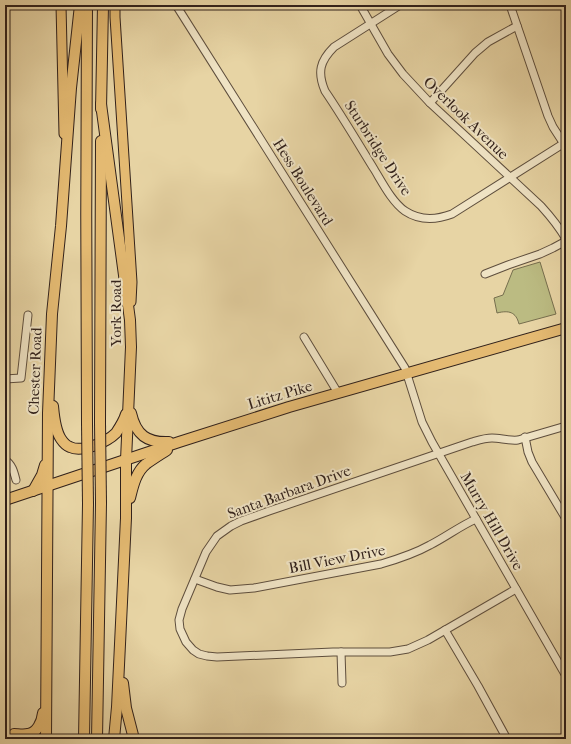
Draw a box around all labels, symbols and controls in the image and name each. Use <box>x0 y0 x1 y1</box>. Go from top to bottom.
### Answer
street label: Overlook Avenue <box>420 73 513 164</box>
street label: Sturbridge Drive <box>341 97 416 199</box>
street label: Hess Boulevard <box>269 135 337 229</box>
street label: York Road <box>107 279 125 347</box>
street label: Chester Road <box>24 326 46 415</box>
street label: Lititz Pike <box>245 376 315 413</box>
street label: Santa Barbara Drive <box>225 461 354 523</box>
street label: Murry Hill Drive <box>457 469 528 574</box>
street label: Bill View Drive <box>287 541 387 577</box>

